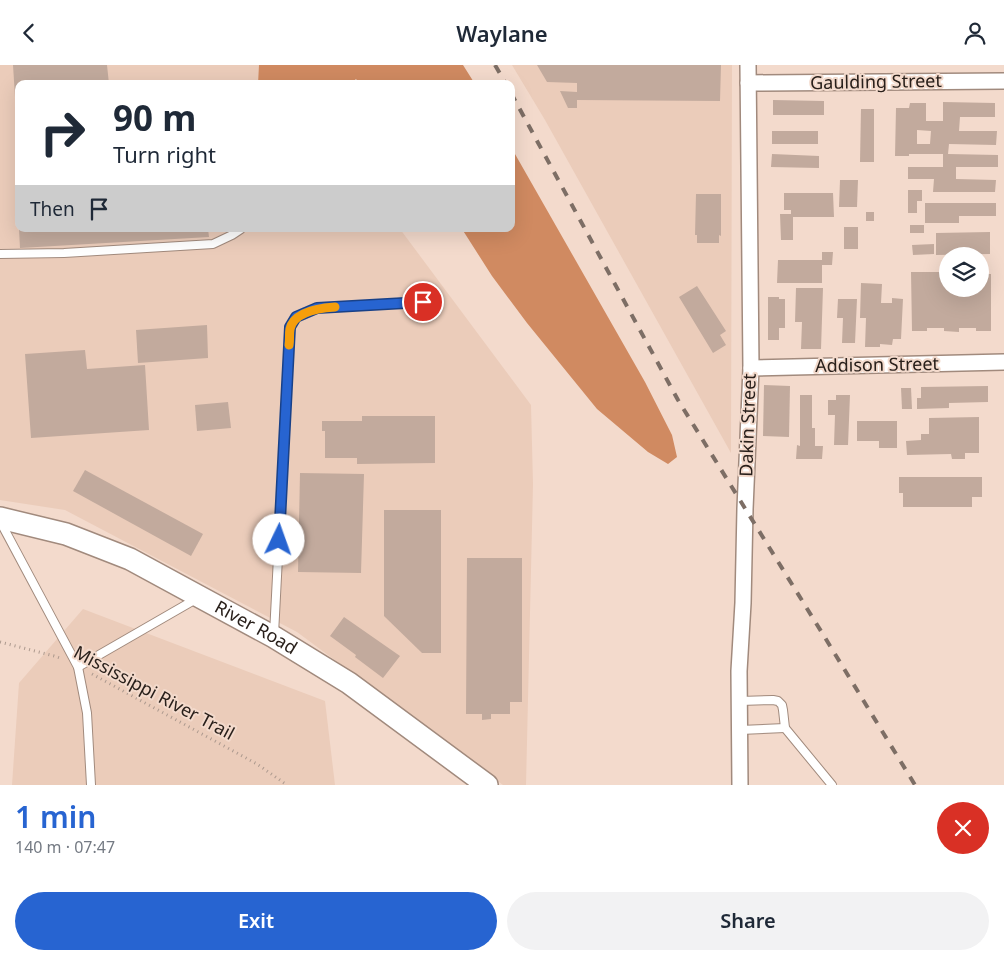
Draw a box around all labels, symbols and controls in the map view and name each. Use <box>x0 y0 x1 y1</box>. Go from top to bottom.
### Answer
text: Waylane <box>456 18 548 48</box>
icon: back <box>15 19 43 47</box>
icon: person <box>961 19 989 47</box>
street label: Gaulding Street <box>810 68 943 94</box>
text: 90 m <box>113 94 196 141</box>
icon: right <box>30 100 95 165</box>
text: Turn right <box>113 139 216 169</box>
icon: arrive <box>85 195 113 223</box>
text: Then <box>30 196 75 222</box>
map controls <box>939 247 989 297</box>
button: layers <box>939 247 989 297</box>
pin <box>402 281 444 323</box>
icon: arrive <box>409 288 437 316</box>
street label: Addison Street <box>815 351 940 377</box>
street label: Dakin Street <box>733 372 761 477</box>
position arrow <box>252 513 304 565</box>
street label: River Road <box>211 594 302 659</box>
street label: Mississippi River Trail <box>70 639 239 745</box>
text: 1 min <box>15 796 96 837</box>
button: close <box>937 802 989 854</box>
text: 140 m · 07:47 <box>15 836 115 858</box>
button: Exit <box>15 892 497 950</box>
button: Share <box>507 892 989 950</box>

